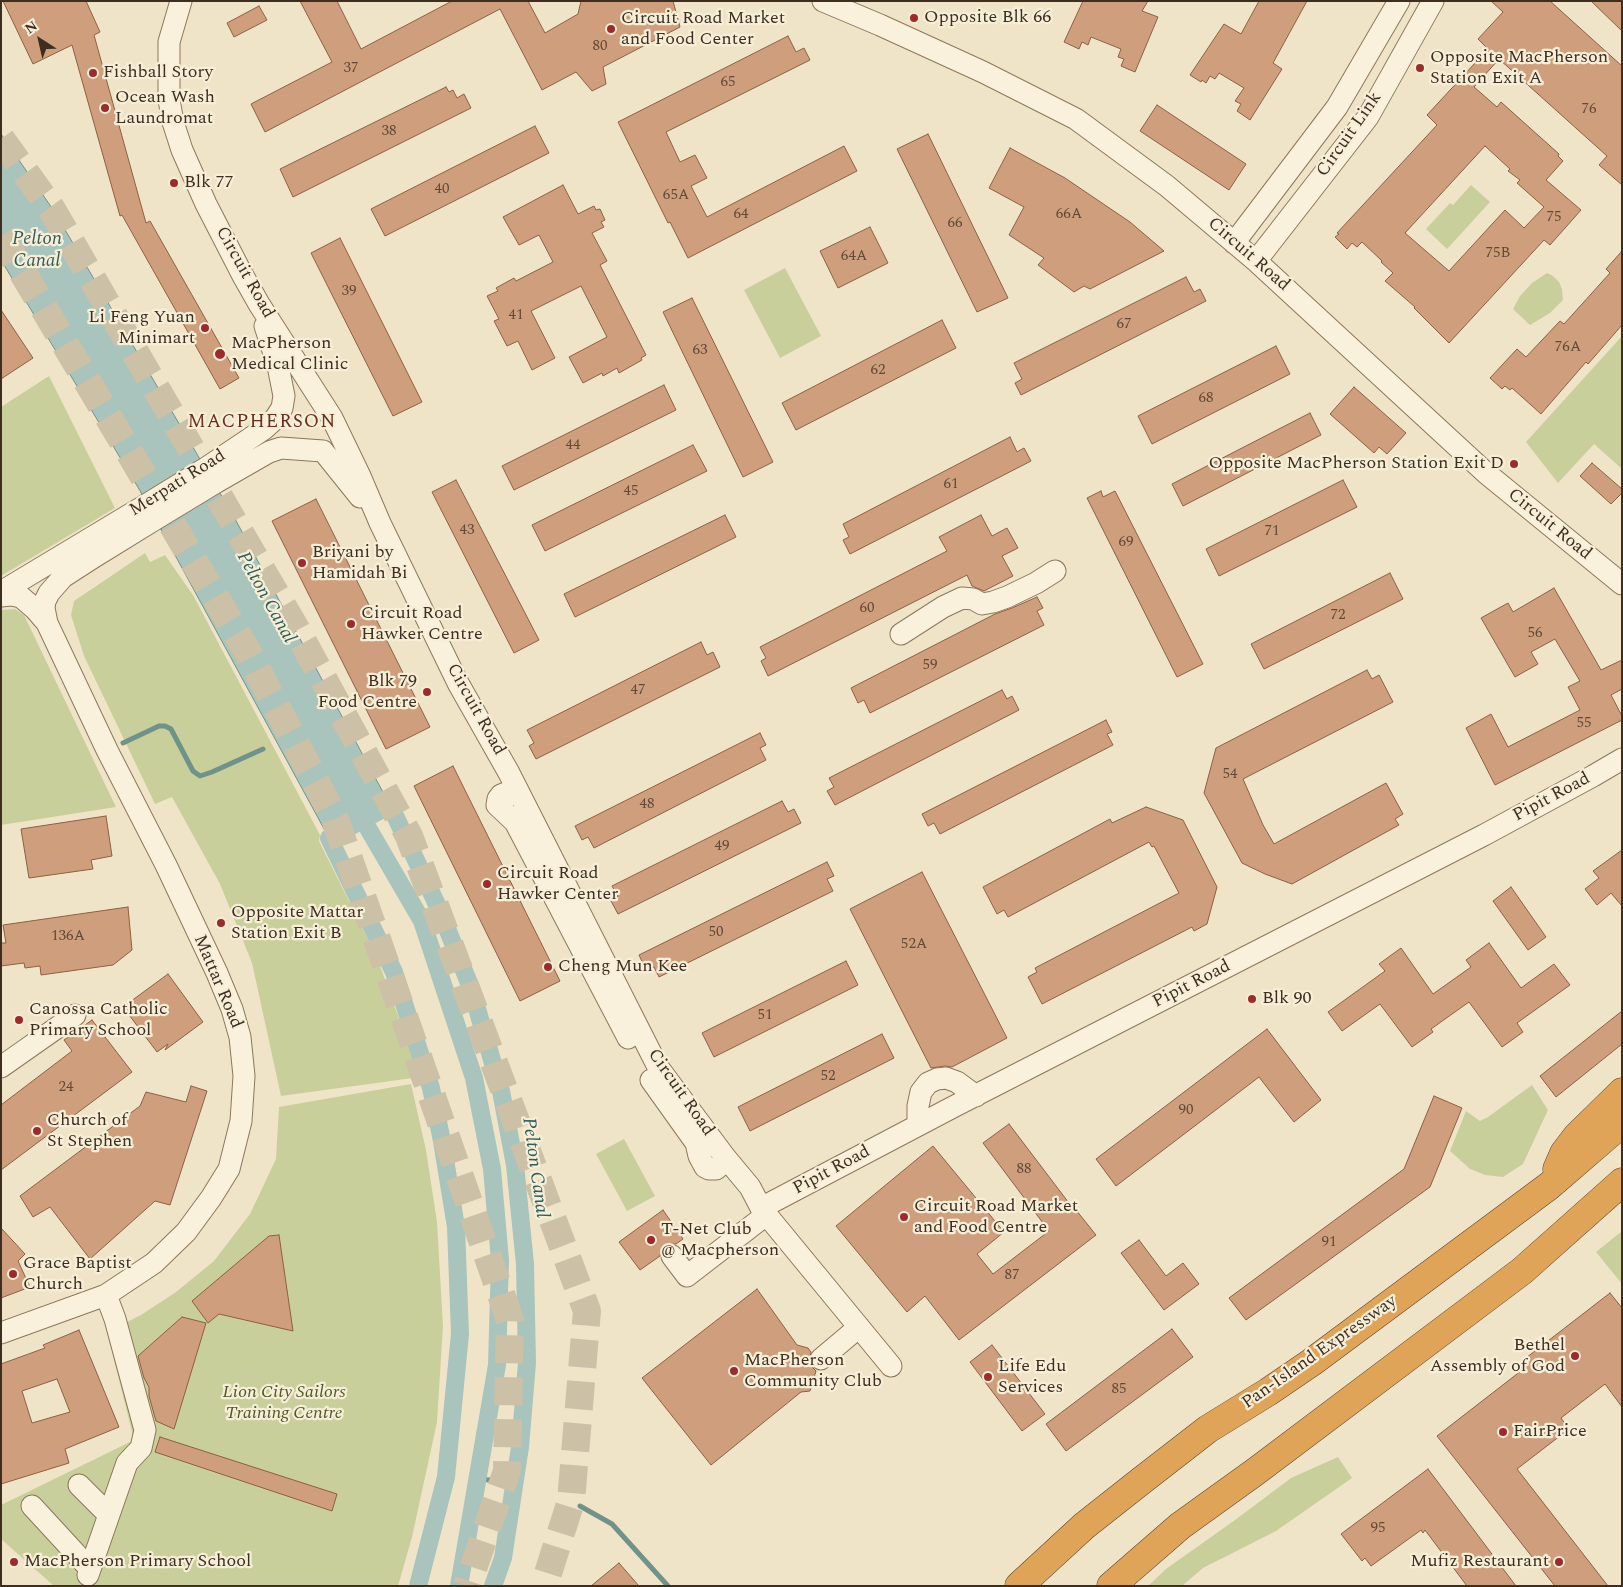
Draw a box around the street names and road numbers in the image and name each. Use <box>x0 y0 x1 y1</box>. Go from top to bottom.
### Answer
street label: Circuit Link <box>1313 88 1387 182</box>
street label: Circuit Road <box>1203 214 1293 296</box>
street label: Circuit Road <box>210 223 278 323</box>
street label: Merpati Road <box>126 446 230 522</box>
street label: Circuit Road <box>1503 485 1595 565</box>
street label: Circuit Road <box>441 660 509 760</box>
street label: Pipit Road <box>1510 769 1594 827</box>
street label: Mattar Road <box>188 932 246 1032</box>
street label: Pipit Road <box>1149 956 1235 1014</box>
street label: Circuit Road <box>642 1045 718 1141</box>
street label: Pipit Road <box>790 1142 874 1200</box>
street label: Pan-Island Expressway <box>1238 1291 1402 1415</box>

